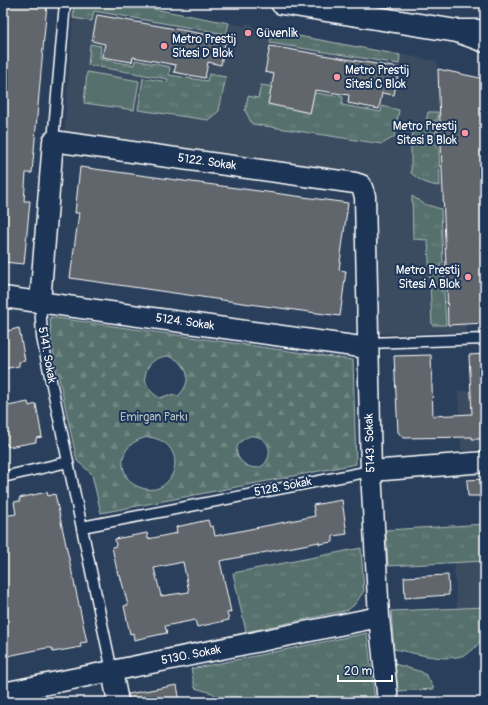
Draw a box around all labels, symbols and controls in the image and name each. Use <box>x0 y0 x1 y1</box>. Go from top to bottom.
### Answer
place label: Güvenlik <box>256 26 298 41</box>
marker: Güvenlik <box>243 28 253 38</box>
place label: Metro Prestij Sitesi D Blok <box>172 32 236 61</box>
marker: Metro Prestij Sitesi D Blok <box>159 41 169 51</box>
place label: Metro Prestij Sitesi C Blok <box>345 63 409 92</box>
marker: Metro Prestij Sitesi C Blok <box>332 72 342 82</box>
place label: Metro Prestij Sitesi B Blok <box>393 119 457 148</box>
marker: Metro Prestij Sitesi B Blok <box>460 128 470 138</box>
street label: 5122. Sokak <box>177 150 237 174</box>
place label: Metro Prestij Sitesi A Blok <box>396 263 460 292</box>
marker: Metro Prestij Sitesi A Blok <box>463 272 473 282</box>
street label: 5124. Sokak <box>155 310 215 334</box>
street label: 5141. Sokak <box>35 326 59 384</box>
park label: Emirgan Parkı <box>120 410 188 425</box>
street label: 5143. Sokak <box>361 413 379 473</box>
street label: 5128. Sokak <box>253 474 313 500</box>
street label: 5130. Sokak <box>160 642 222 668</box>
scale bar <box>338 657 392 683</box>
text: 20 m <box>344 664 373 679</box>

